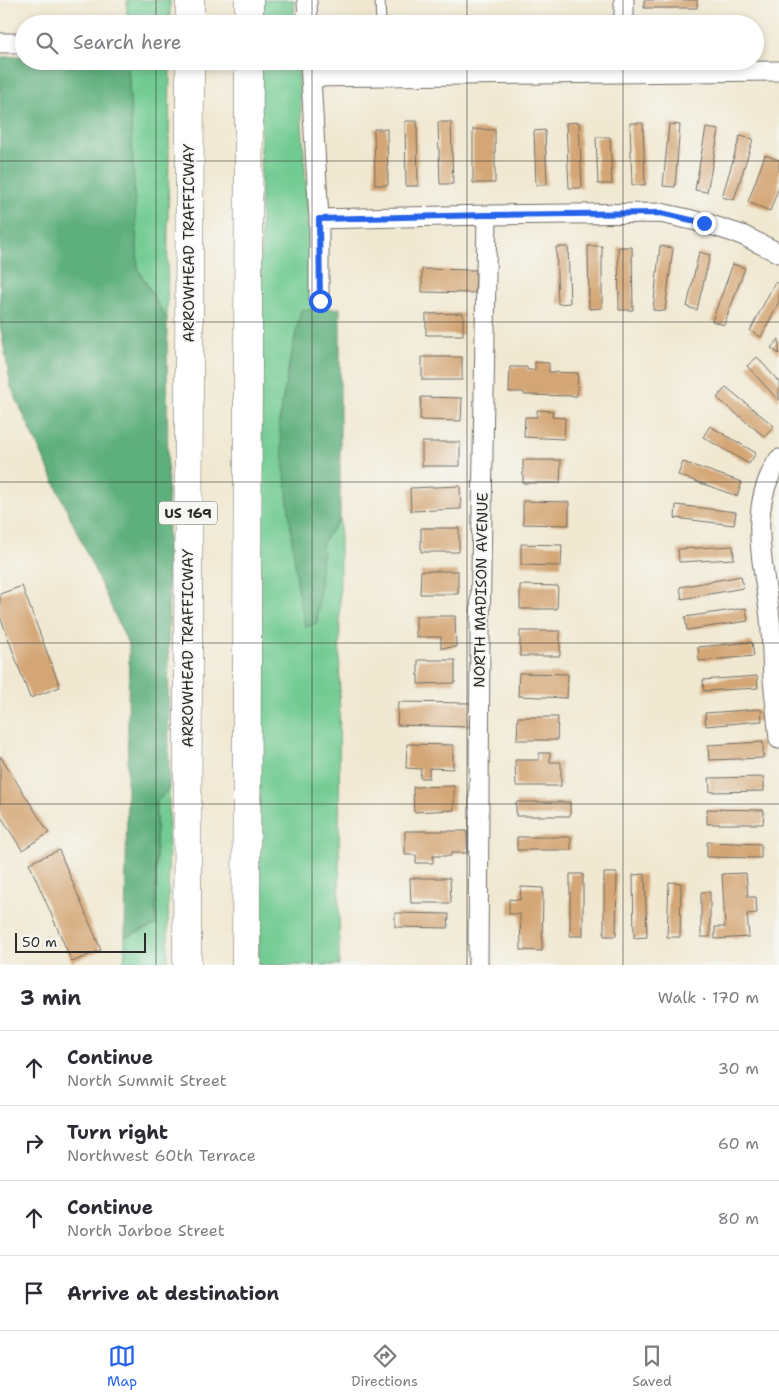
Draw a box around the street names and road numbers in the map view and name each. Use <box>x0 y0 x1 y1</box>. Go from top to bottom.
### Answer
street label: ARROWHEAD TRAFFICWAY <box>179 144 199 342</box>
street label: NORTH MADISON AVENUE <box>469 492 493 688</box>
road number: US 169 <box>159 502 217 524</box>
street label: ARROWHEAD TRAFFICWAY <box>178 549 198 747</box>

